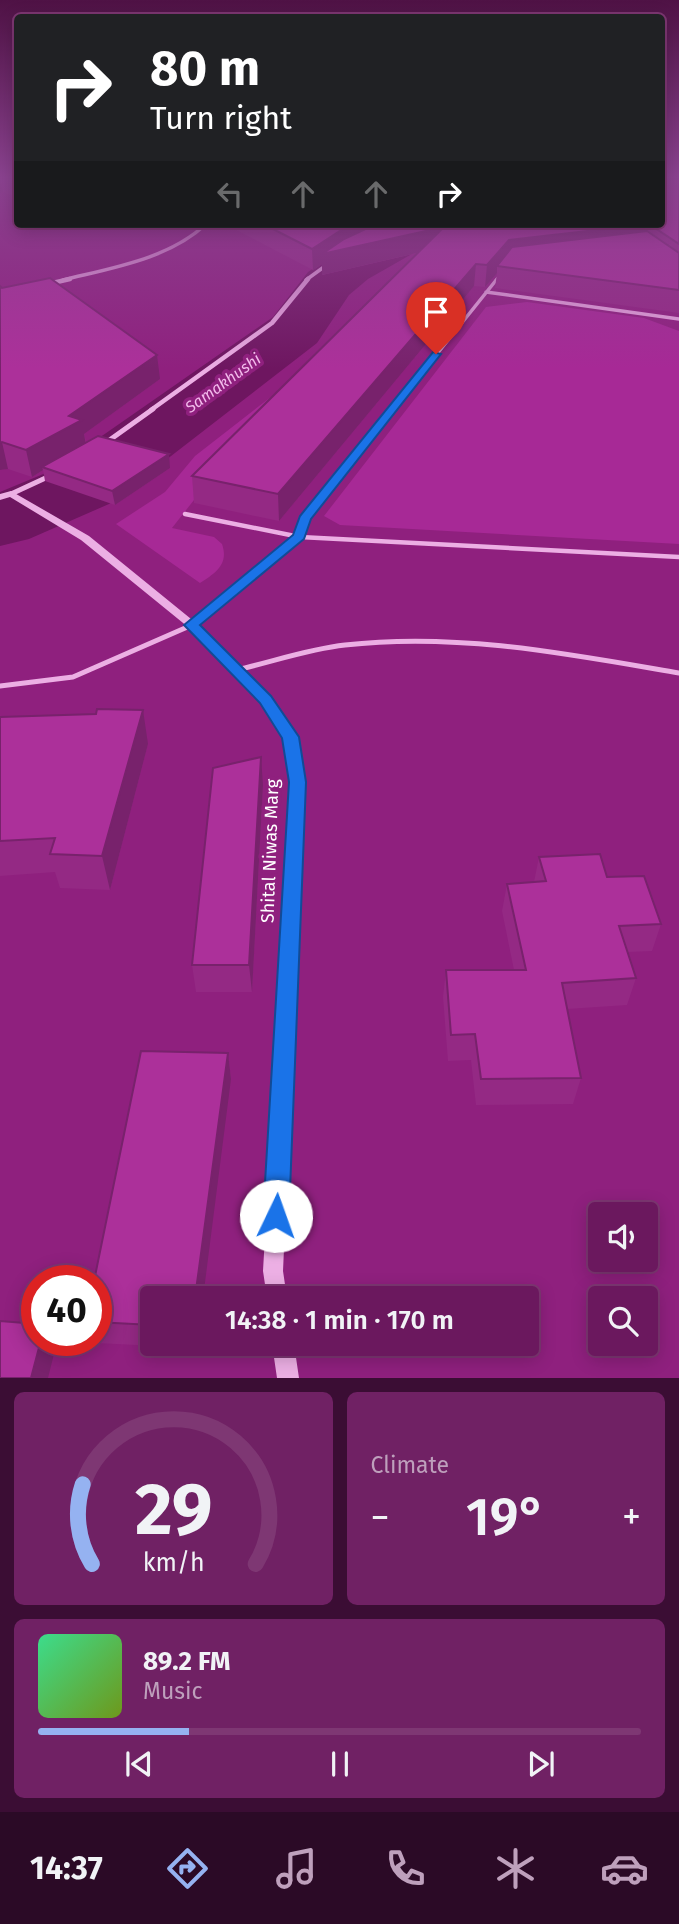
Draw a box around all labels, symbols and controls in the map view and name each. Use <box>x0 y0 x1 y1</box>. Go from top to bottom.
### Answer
text: 80 m <box>150 39 260 98</box>
icon: right <box>35 42 126 133</box>
text: Turn right <box>150 99 292 137</box>
icon: left <box>211 175 249 213</box>
icon: ahead <box>284 175 322 213</box>
icon: ahead <box>357 175 395 213</box>
icon: right <box>430 175 468 213</box>
pin <box>406 282 466 354</box>
icon: arrive <box>417 293 455 331</box>
water label: Samakhushi <box>181 349 265 417</box>
street label: Shital Niwas Marg <box>256 778 284 923</box>
position arrow <box>239 1179 313 1253</box>
map controls <box>588 1202 658 1356</box>
button: sound <box>588 1202 658 1272</box>
speed limit sign: 40 <box>21 1265 112 1356</box>
button: search <box>588 1286 658 1356</box>
text: 14:38 · 1 min · 170 m <box>225 1305 454 1336</box>
text: Climate <box>371 1451 449 1479</box>
text: 29 <box>134 1467 212 1554</box>
text: 19° <box>466 1486 546 1549</box>
text: − <box>371 1494 390 1540</box>
text: + <box>622 1494 641 1540</box>
text: km/h <box>142 1548 204 1578</box>
text: 89.2 FM <box>143 1646 231 1677</box>
text: Music <box>143 1677 203 1705</box>
icon: previous <box>120 1745 158 1783</box>
icon: pause <box>321 1745 359 1783</box>
icon: next <box>522 1745 560 1783</box>
icon: directions <box>163 1844 212 1893</box>
icon: music <box>272 1844 321 1893</box>
icon: phone <box>381 1844 430 1893</box>
icon: climate <box>491 1844 540 1893</box>
icon: car <box>600 1844 649 1893</box>
text: 14:37 <box>30 1849 103 1887</box>

